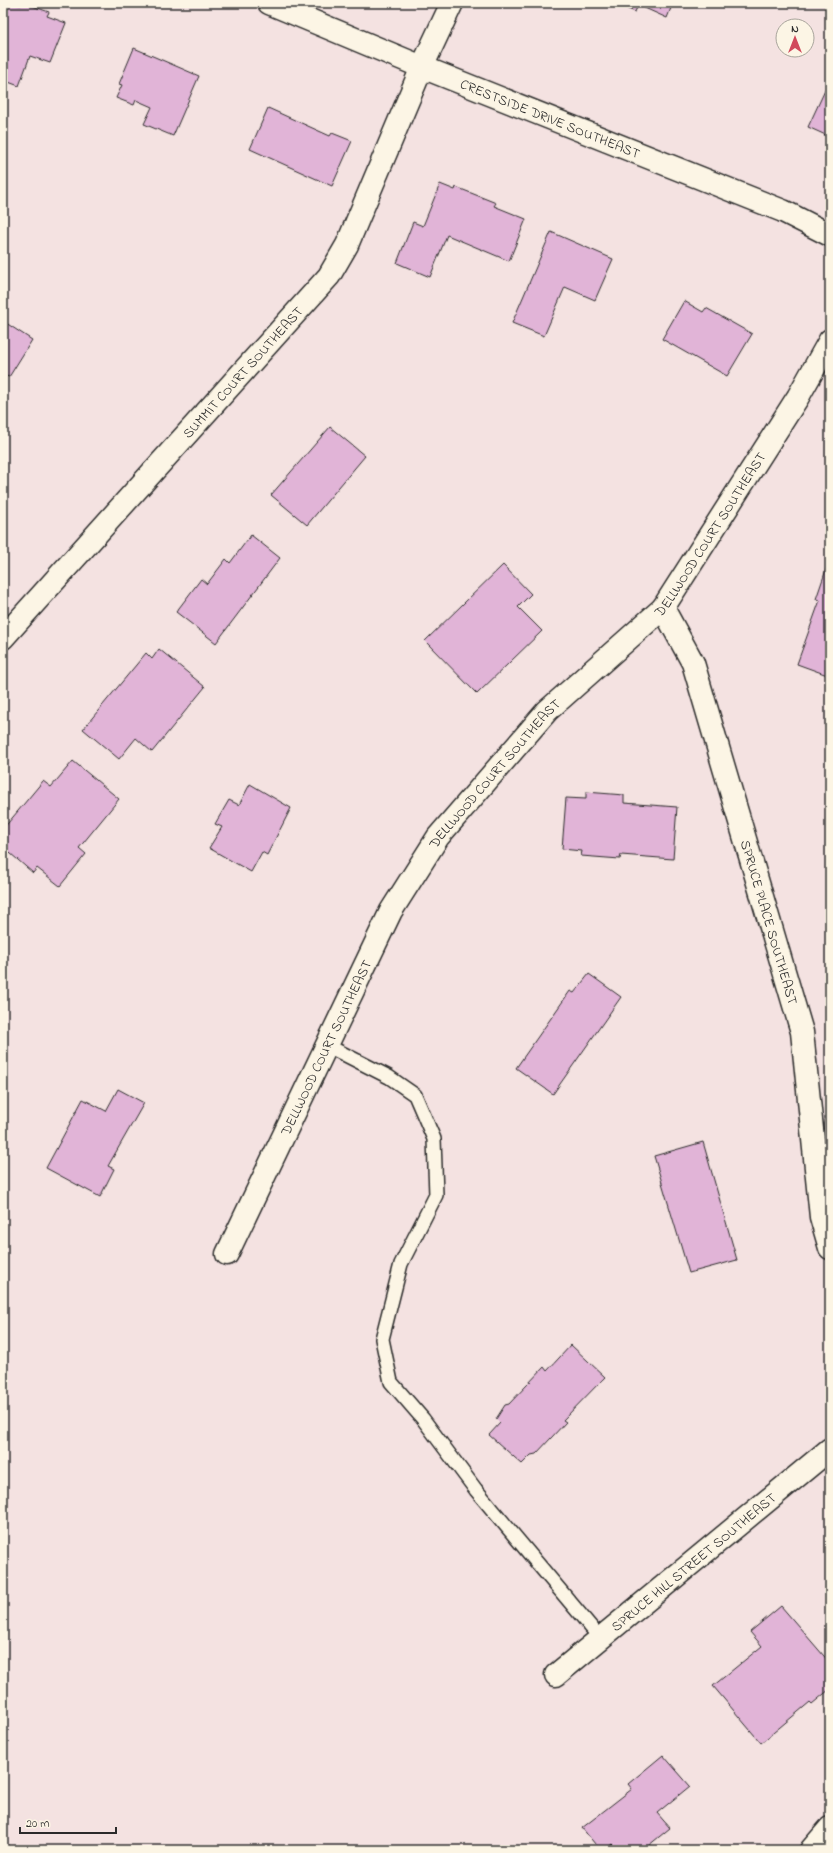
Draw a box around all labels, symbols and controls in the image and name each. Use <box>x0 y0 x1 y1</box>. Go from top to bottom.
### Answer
north arrow <box>775 18 815 58</box>
text: N <box>791 21 799 37</box>
street label: CRESTSIDE DRIVE SOUTHEAST <box>457 74 643 165</box>
street label: SUMMIT COURT SOUTHEAST <box>178 302 309 444</box>
street label: DELLWOOD COURT SOUTHEAST <box>650 449 772 623</box>
street label: DELLWOOD COURT SOUTHEAST <box>424 695 566 854</box>
street label: SPRUCE PLACE SOUTHEAST <box>734 838 802 1008</box>
street label: DELLWOOD COURT SOUTHEAST <box>276 957 378 1140</box>
street label: SPRUCE HILL STREET SOUTHEAST <box>607 1488 781 1637</box>
scale bar <box>20 1809 116 1835</box>
text: 20 m <box>26 1815 49 1833</box>

